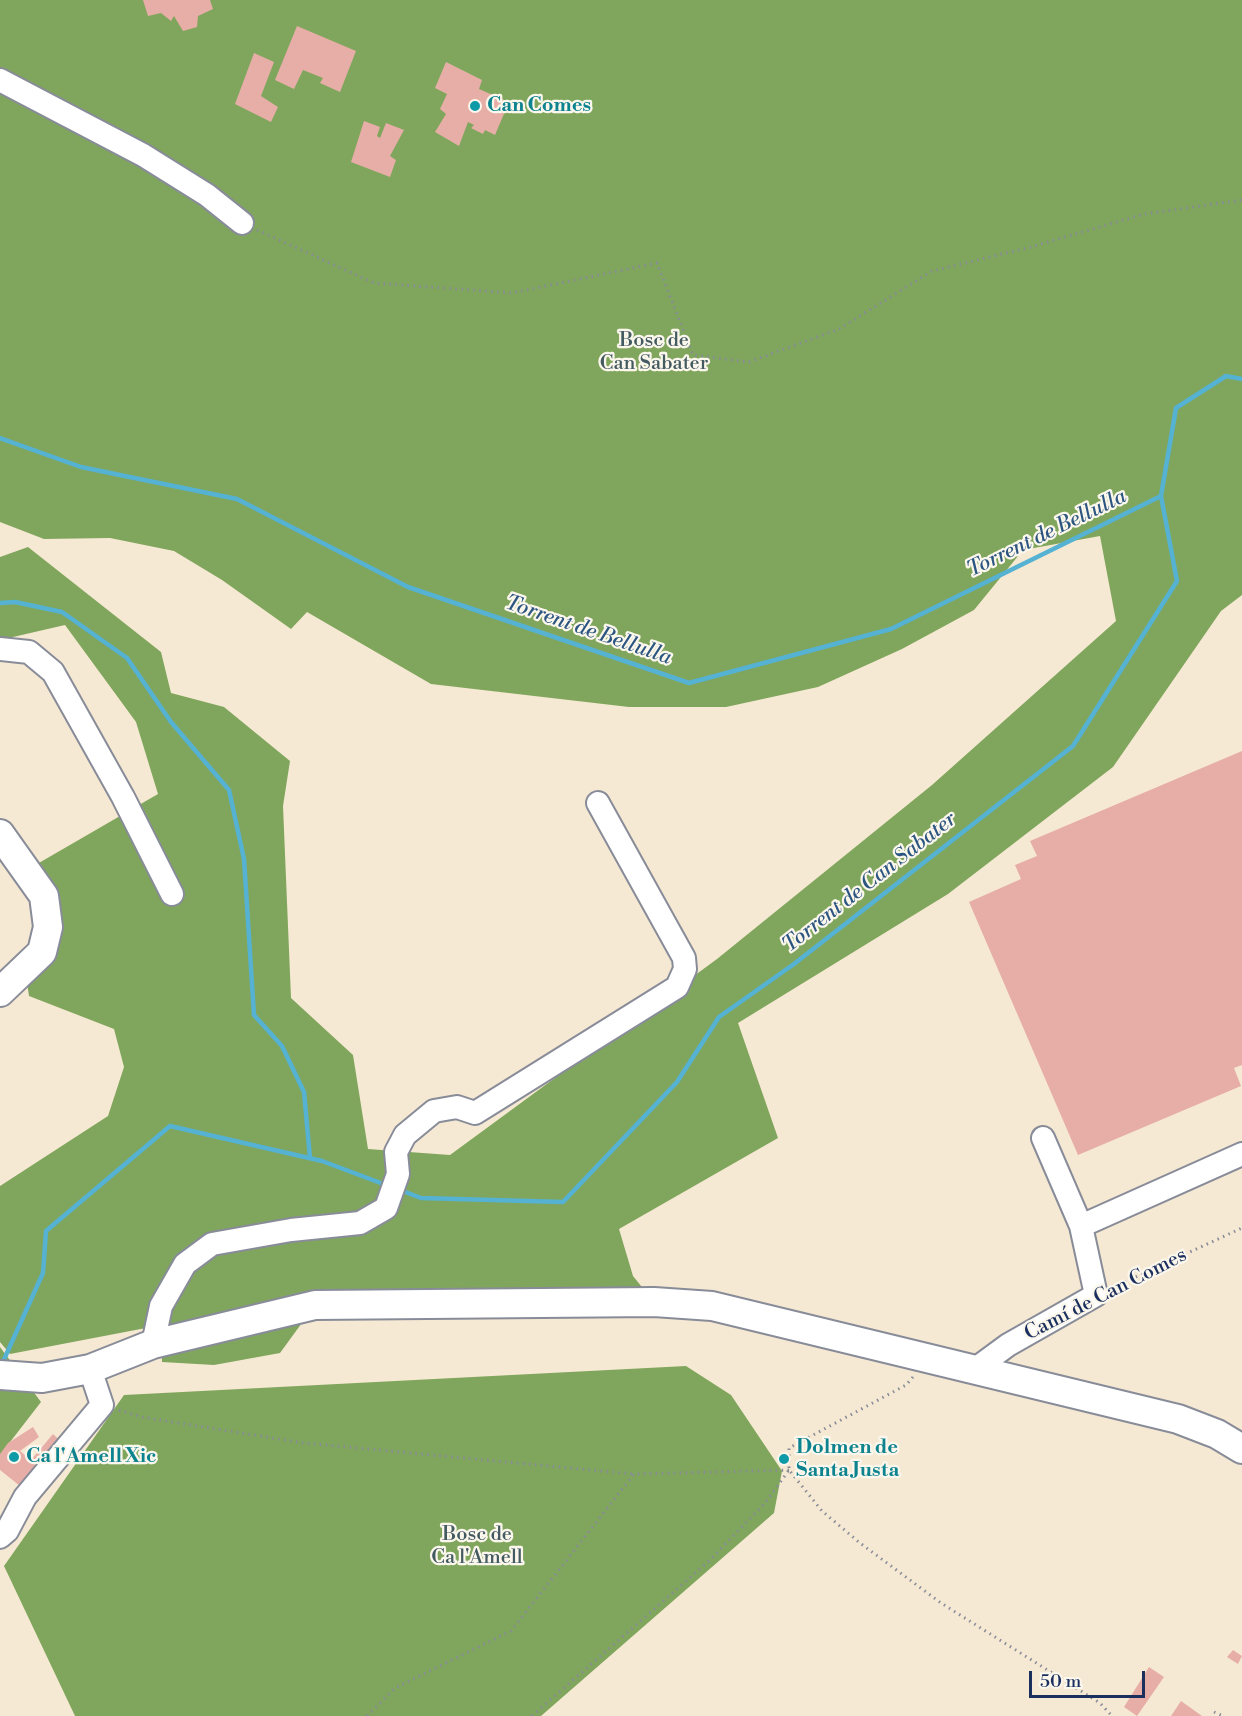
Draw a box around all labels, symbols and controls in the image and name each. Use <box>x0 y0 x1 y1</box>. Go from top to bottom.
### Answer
place label: Can Comes <box>487 94 591 118</box>
marker: Can Comes <box>468 99 482 113</box>
park label: Bosc de Can Sabater <box>600 329 708 376</box>
water label: Torrent de Bellulla <box>963 485 1131 583</box>
water label: Torrent de Bellulla <box>502 591 674 671</box>
water label: Torrent de Can Sabater <box>778 807 962 959</box>
street label: Camí de Can Comes <box>1021 1244 1191 1346</box>
place label: Dolmen de Santa Justa <box>796 1436 899 1483</box>
place label: Ca l'Amell Xic <box>26 1445 156 1469</box>
marker: Ca l'Amell Xic <box>7 1450 21 1464</box>
marker: Dolmen de Santa Justa <box>777 1452 791 1466</box>
park label: Bosc de Ca l'Amell <box>431 1523 523 1570</box>
scale bar <box>1032 1659 1148 1697</box>
text: 50 m <box>1040 1670 1081 1693</box>

